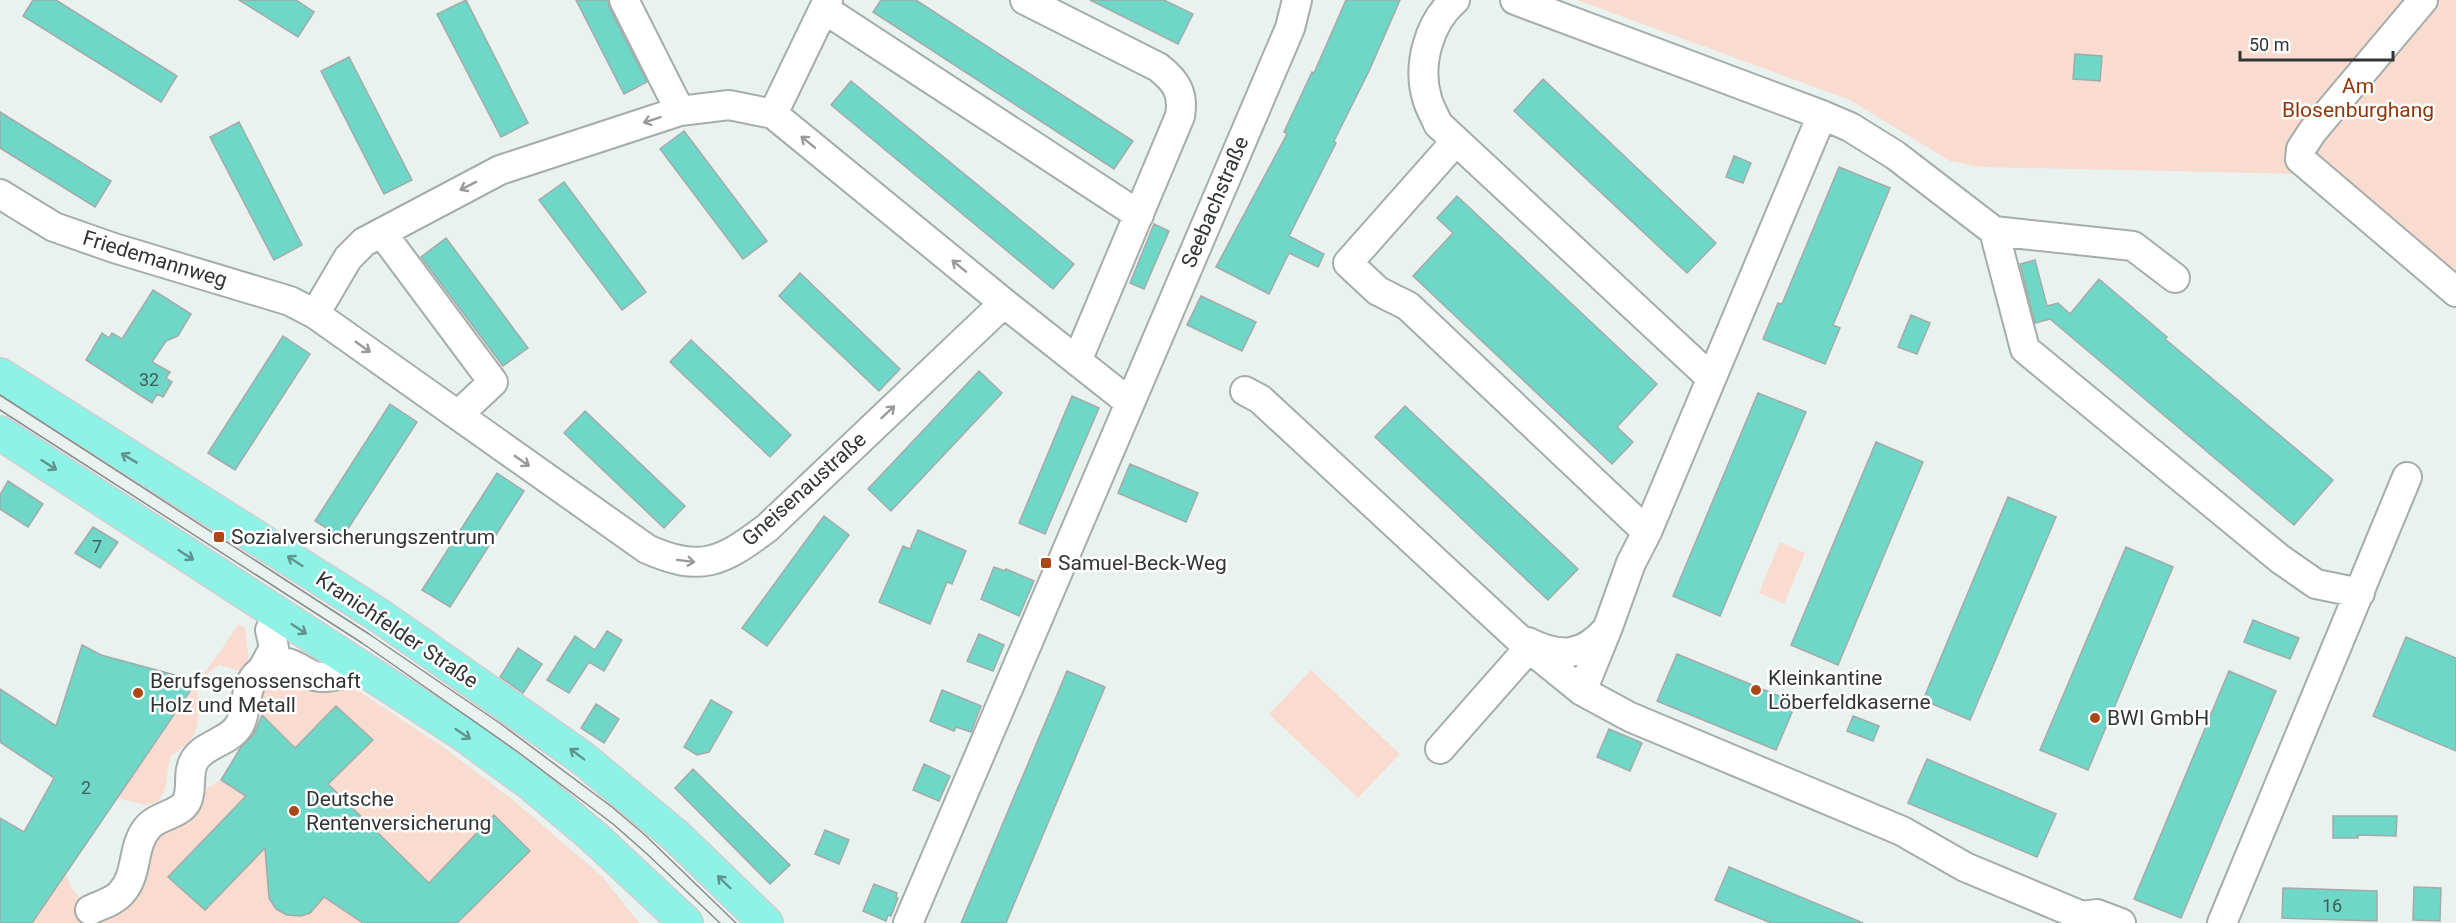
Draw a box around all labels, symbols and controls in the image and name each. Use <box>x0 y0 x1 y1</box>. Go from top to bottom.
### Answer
scale bar <box>2240 24 2393 62</box>
text: 50 m <box>2249 34 2289 55</box>
park label: Am Blosenburghang <box>2282 74 2434 122</box>
one-way arrow <box>643 115 662 126</box>
street label: Seebachstraße <box>1177 133 1253 271</box>
one-way arrow <box>800 136 816 149</box>
one-way arrow <box>460 181 478 192</box>
street label: Friedemannweg <box>80 226 230 292</box>
one-way arrow <box>951 260 967 273</box>
one-way arrow <box>354 341 370 354</box>
house number: 32 <box>139 369 159 390</box>
one-way arrow <box>880 405 895 419</box>
street label: Gneisenaustraße <box>737 427 871 551</box>
one-way arrow <box>121 452 138 464</box>
one-way arrow <box>513 454 529 467</box>
one-way arrow <box>40 459 57 471</box>
place label: Sozialversicherungszentrum <box>231 525 495 549</box>
marker: Sozialversicherungszentrum <box>212 530 226 544</box>
house number: 7 <box>92 536 102 557</box>
one-way arrow <box>177 549 194 561</box>
place label: Samuel-Beck-Weg <box>1058 551 1227 575</box>
one-way arrow <box>287 555 304 567</box>
one-way arrow <box>676 556 696 567</box>
marker: Samuel-Beck-Weg <box>1039 556 1053 570</box>
street label: Kranichfelder Straße <box>311 567 483 693</box>
one-way arrow <box>290 623 307 635</box>
place label: Kleinkantine Löberfeldkaserne <box>1768 666 1931 714</box>
place label: Berufsgenossenschaft Holz und Metall <box>150 669 361 717</box>
marker: Kleinkantine Löberfeldkaserne <box>1749 683 1763 697</box>
marker: Berufsgenossenschaft Holz und Metall <box>131 686 145 700</box>
place label: BWI GmbH <box>2107 706 2209 730</box>
marker: BWI GmbH <box>2088 711 2102 725</box>
one-way arrow <box>454 728 471 740</box>
one-way arrow <box>569 748 585 761</box>
house number: 2 <box>81 777 91 798</box>
place label: Deutsche Rentenversicherung <box>306 787 491 835</box>
marker: Deutsche Rentenversicherung <box>287 804 301 818</box>
one-way arrow <box>716 875 731 890</box>
house number: 16 <box>2322 895 2342 916</box>

